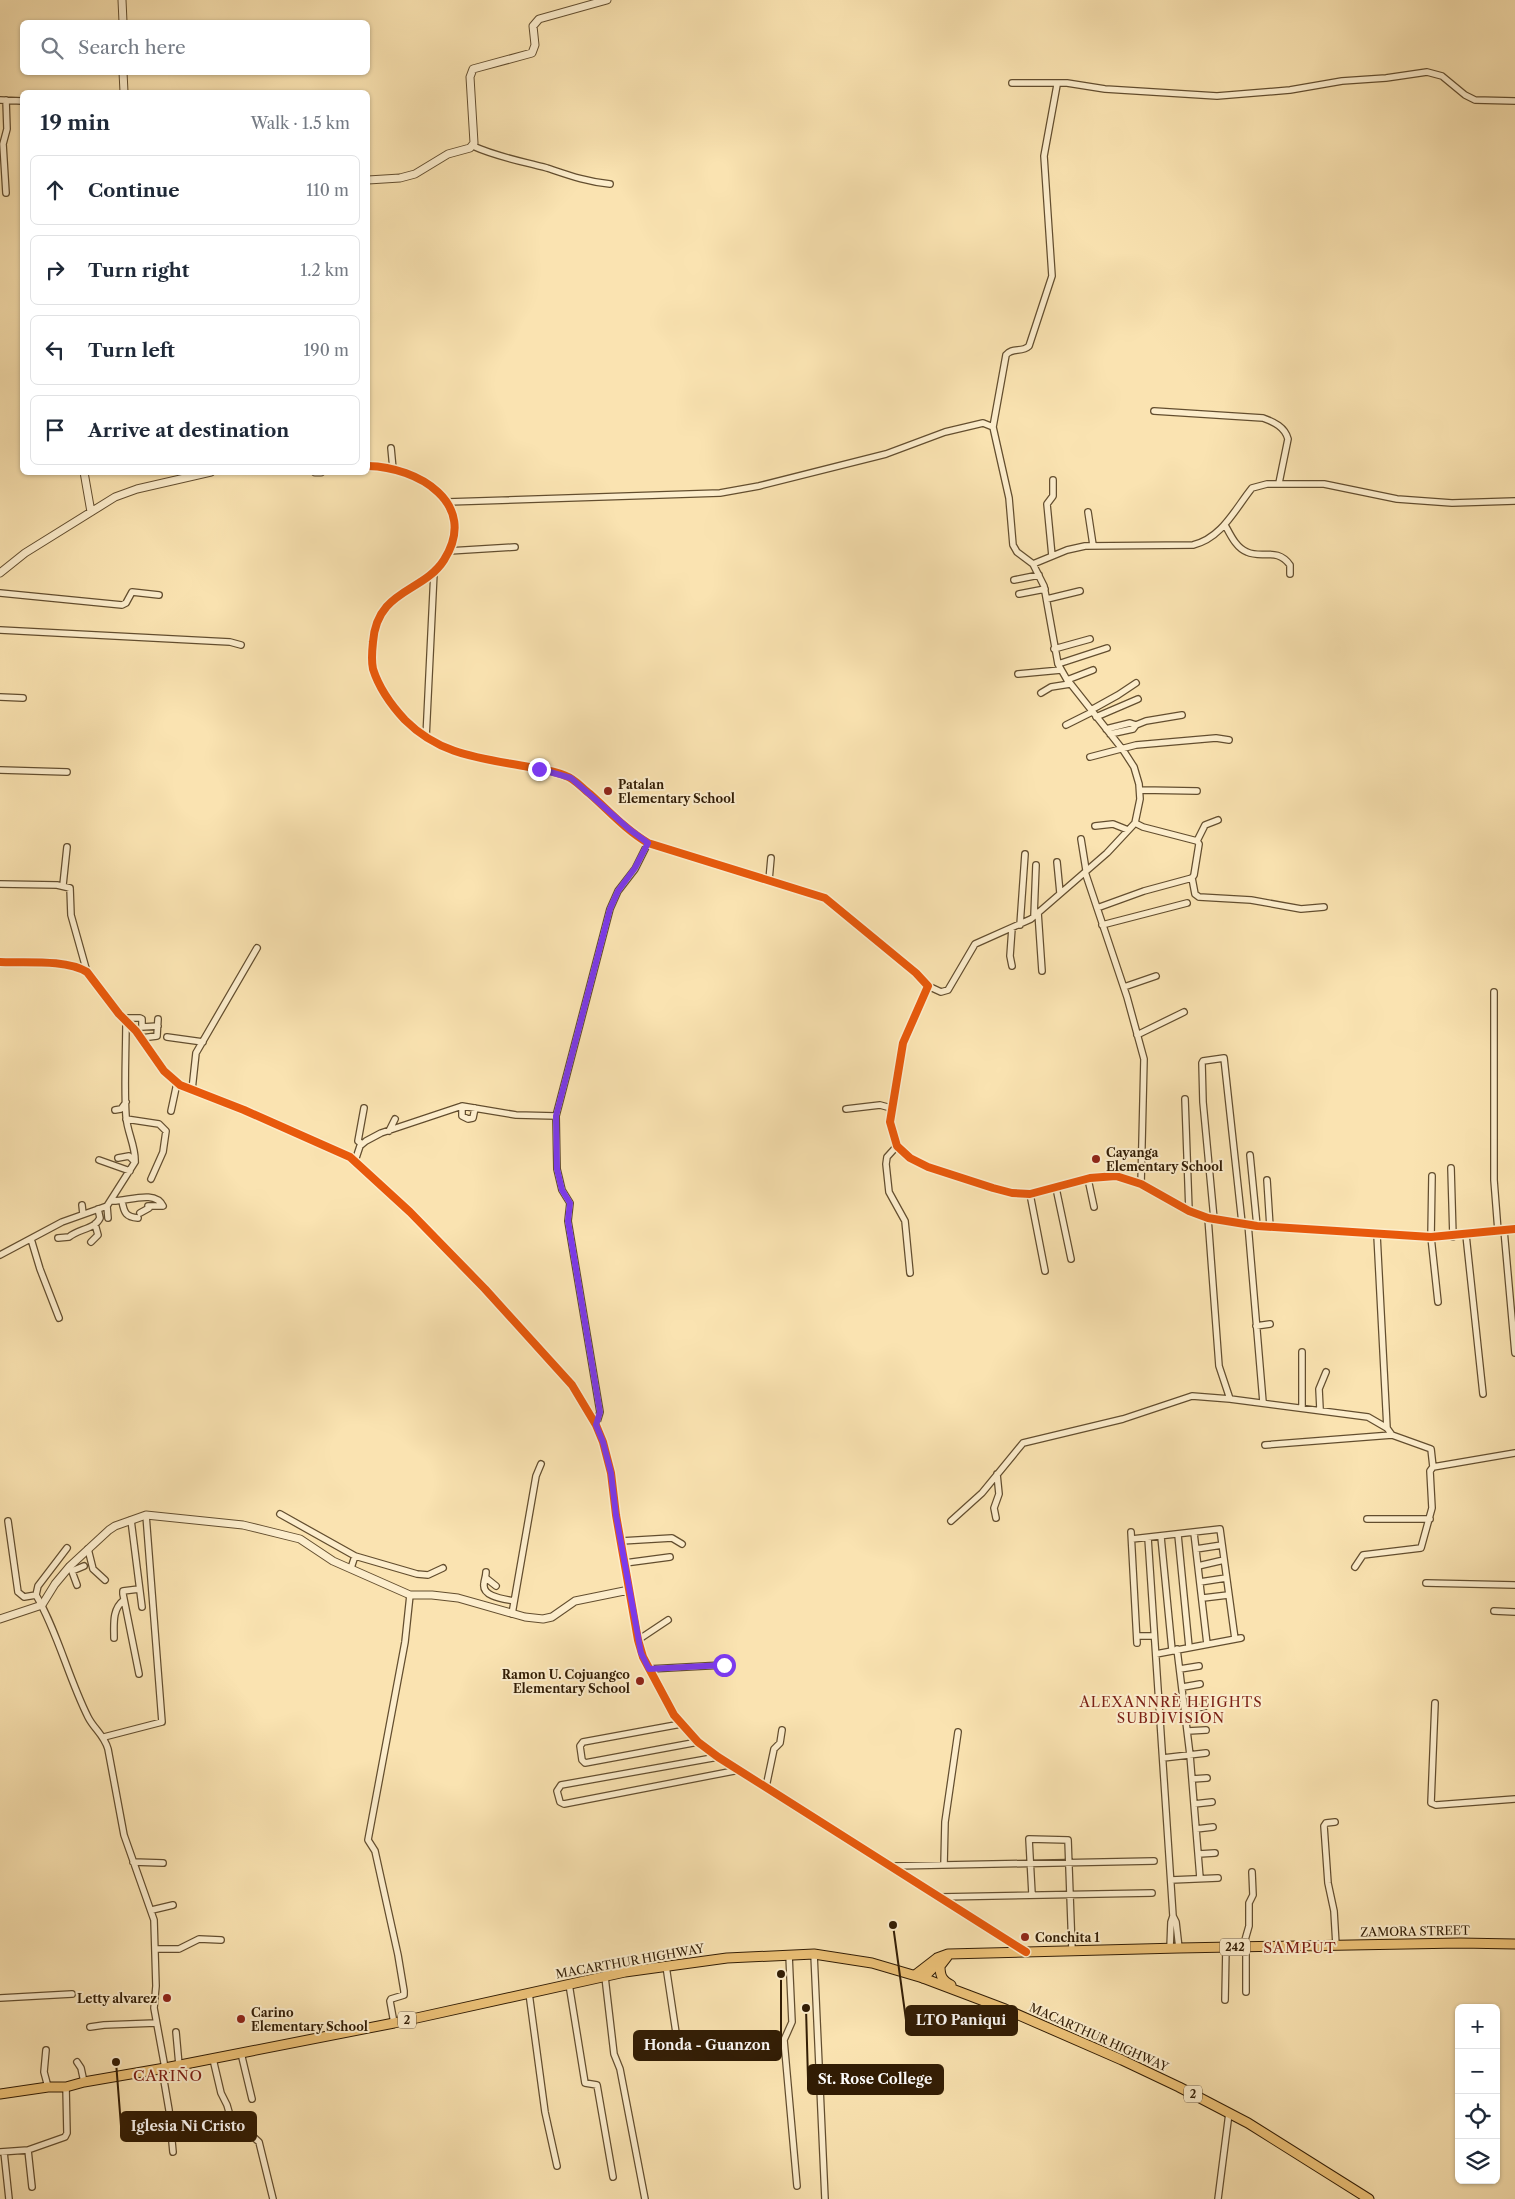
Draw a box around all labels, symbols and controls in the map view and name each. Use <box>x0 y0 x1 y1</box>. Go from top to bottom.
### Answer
search box <box>20 20 370 75</box>
icon: search <box>38 34 66 62</box>
text: Search here <box>78 36 186 59</box>
text: 19 min <box>40 110 110 135</box>
text: Walk · 1.5 km <box>251 113 350 133</box>
icon: ahead <box>41 176 69 204</box>
text: Continue <box>88 179 180 202</box>
text: 110 m <box>306 180 349 200</box>
icon: right <box>41 256 69 284</box>
text: Turn right <box>88 259 189 282</box>
text: 1.2 km <box>300 260 349 280</box>
icon: left <box>41 336 69 364</box>
text: Turn left <box>88 339 175 362</box>
text: 190 m <box>304 340 349 360</box>
icon: arrive <box>41 416 69 444</box>
text: Arrive at destination <box>88 419 289 442</box>
route end <box>528 758 551 781</box>
place label: Patalan Elementary School <box>618 777 735 806</box>
marker: Patalan Elementary School <box>602 785 614 797</box>
place label: Cayanga Elementary School <box>1106 1145 1223 1174</box>
marker: Cayanga Elementary School <box>1090 1153 1102 1165</box>
route start <box>713 1654 736 1677</box>
place label: Ramon U. Cojuangco Elementary School <box>502 1667 630 1696</box>
marker: Ramon U. Cojuangco Elementary School <box>634 1675 646 1687</box>
district label: ALEXANNRÈ HEIGHTS SUBDIVISION <box>1078 1693 1263 1727</box>
street label: ZAMORA STREET <box>1360 1923 1470 1939</box>
place label: Conchita 1 <box>1035 1930 1100 1945</box>
marker: Conchita 1 <box>1019 1931 1031 1943</box>
road number: 242 <box>1220 1938 1250 1955</box>
district label: SAMPUT <box>1263 1938 1337 1957</box>
street label: MACARTHUR HIGHWAY <box>555 1940 706 1981</box>
place label: Letty alvarez <box>77 1991 157 2006</box>
marker: Letty alvarez <box>161 1992 173 2004</box>
street label: MACARTHUR HIGHWAY <box>1027 2000 1171 2075</box>
map controls <box>1455 2004 1500 2184</box>
button: + <box>1455 2004 1500 2049</box>
place label: Carino Elementary School <box>251 2005 368 2034</box>
callout: LTO Paniqui <box>906 2006 1017 2035</box>
text: LTO Paniqui <box>916 2011 1006 2029</box>
road number: 2 <box>398 2012 416 2028</box>
marker: Carino Elementary School <box>235 2013 247 2025</box>
callout: Honda - Guanzon <box>634 2031 781 2060</box>
text: Honda - Guanzon <box>644 2036 771 2054</box>
button: − <box>1455 2049 1500 2094</box>
callout: St. Rose College <box>808 2065 943 2094</box>
district label: CARIÑO <box>133 2066 203 2085</box>
text: St. Rose College <box>818 2070 932 2088</box>
road number: 2 <box>1184 2086 1202 2102</box>
button: locate <box>1455 2094 1500 2139</box>
callout: Iglesia Ni Cristo <box>121 2112 256 2141</box>
text: Iglesia Ni Cristo <box>131 2117 245 2135</box>
button: layers <box>1455 2139 1500 2184</box>

